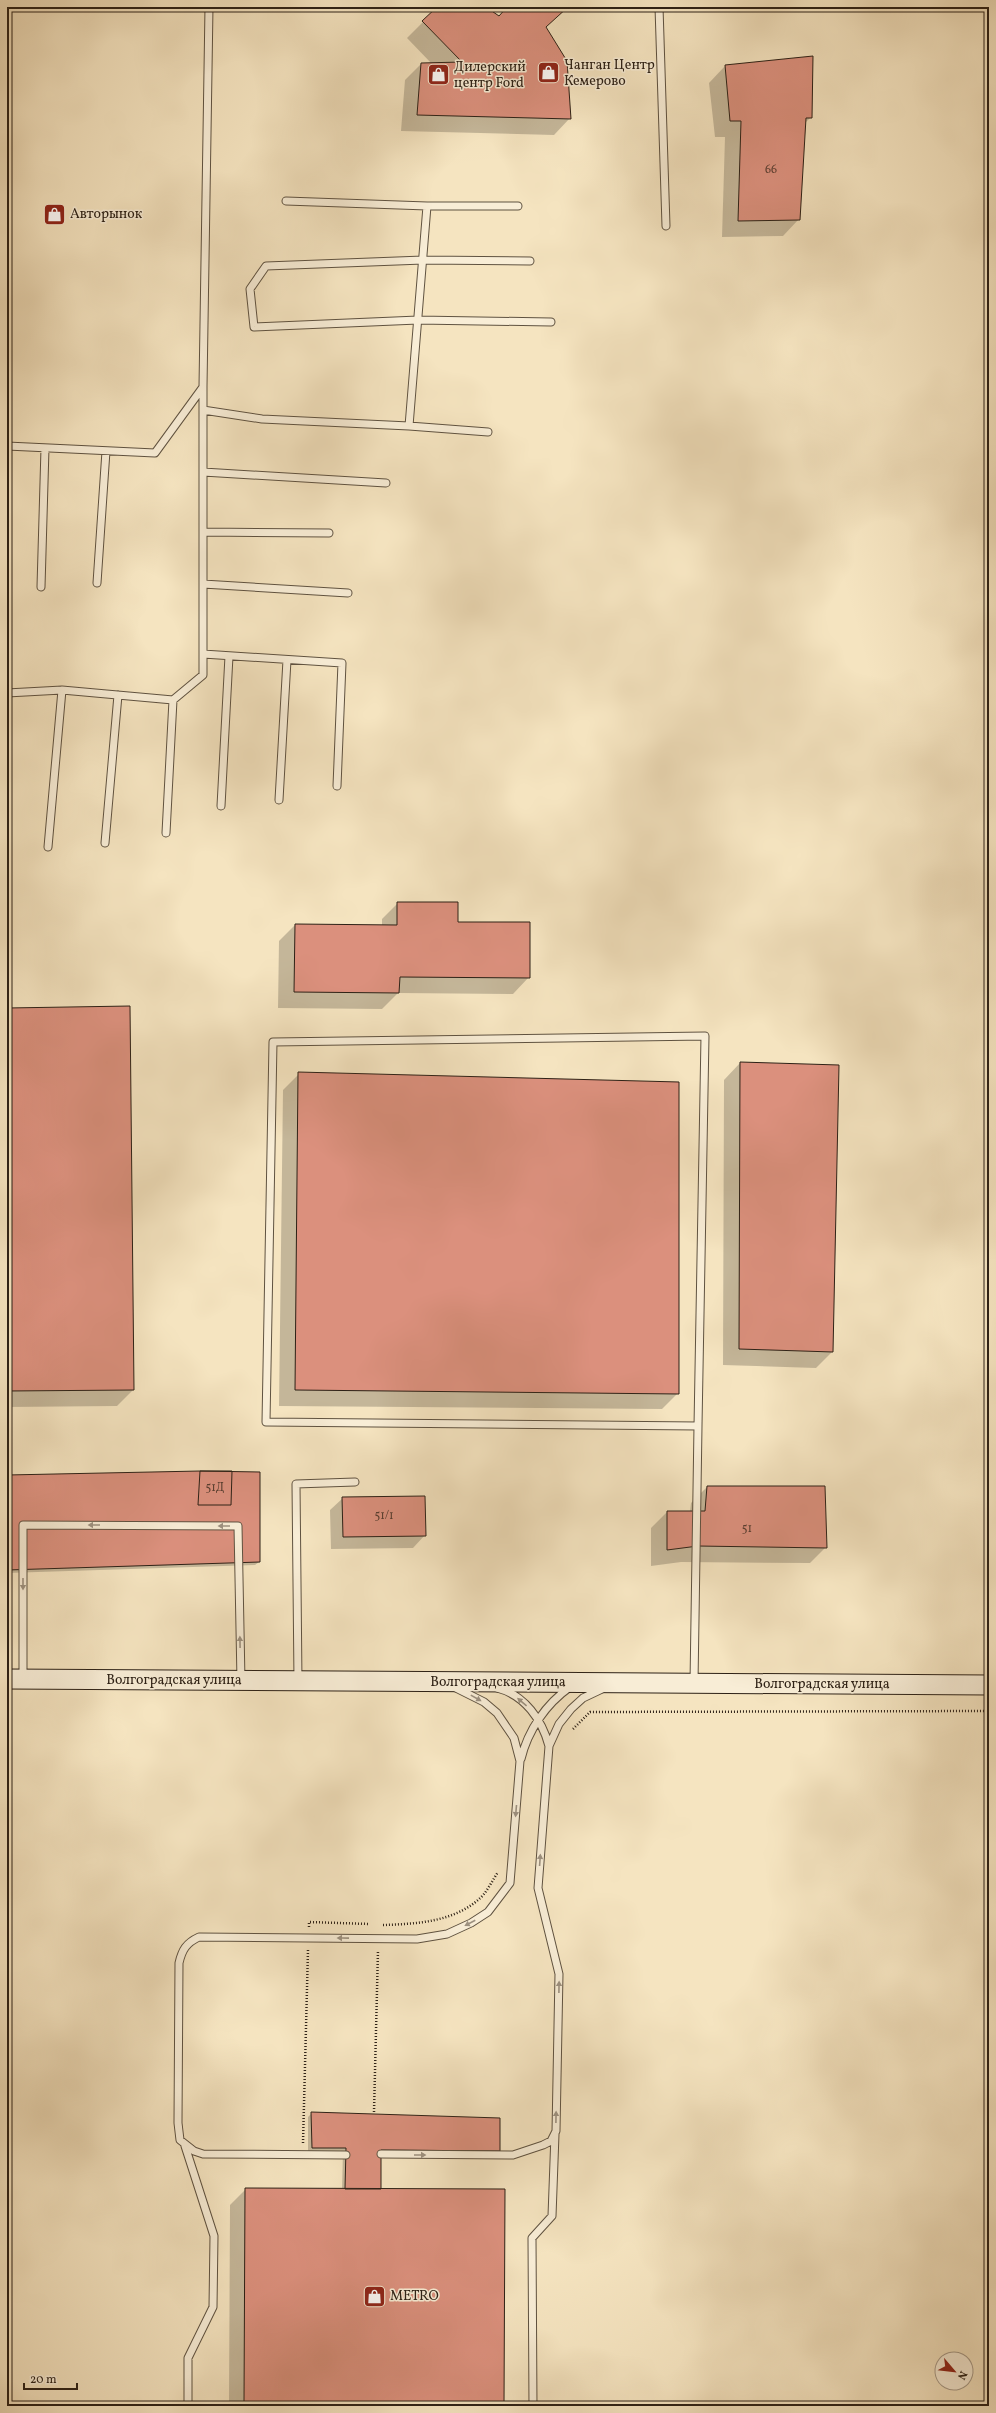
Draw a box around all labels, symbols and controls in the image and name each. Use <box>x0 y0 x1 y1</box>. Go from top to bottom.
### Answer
place label: Чанган Центр Кемерово <box>564 56 655 91</box>
place label: Дилерский центр Ford <box>454 58 526 93</box>
shop icon: Чанган Центр Кемерово <box>535 60 561 86</box>
shop icon: Дилерский центр Ford <box>425 62 451 88</box>
house number: 66 <box>765 162 777 178</box>
shop icon: Авторынок <box>42 201 68 227</box>
place label: Авторынок <box>70 205 143 224</box>
house number: 51Д <box>205 1480 225 1496</box>
house number: 51/1 <box>374 1508 394 1524</box>
house number: 51 <box>742 1521 752 1537</box>
one-way arrow <box>88 1522 100 1529</box>
one-way arrow <box>217 1523 230 1529</box>
one-way arrow <box>20 1578 26 1591</box>
one-way arrow <box>237 1635 243 1648</box>
street label: Волгоградская улица <box>106 1671 242 1690</box>
street label: Волгоградская улица <box>430 1673 566 1692</box>
street label: Волгоградская улица <box>754 1675 890 1694</box>
one-way arrow <box>470 1695 482 1702</box>
one-way arrow <box>517 1697 528 1706</box>
one-way arrow <box>513 1805 520 1817</box>
one-way arrow <box>537 1854 544 1866</box>
one-way arrow <box>464 1920 476 1926</box>
one-way arrow <box>336 1935 349 1941</box>
one-way arrow <box>555 1981 562 1993</box>
one-way arrow <box>553 2110 559 2123</box>
one-way arrow <box>414 2152 427 2158</box>
shop icon: METRO <box>362 2283 388 2309</box>
place label: METRO <box>390 2287 439 2306</box>
north arrow <box>934 2351 974 2391</box>
scale bar <box>24 2365 77 2391</box>
text: N <box>953 2368 970 2382</box>
text: 20 m <box>30 2372 57 2388</box>

